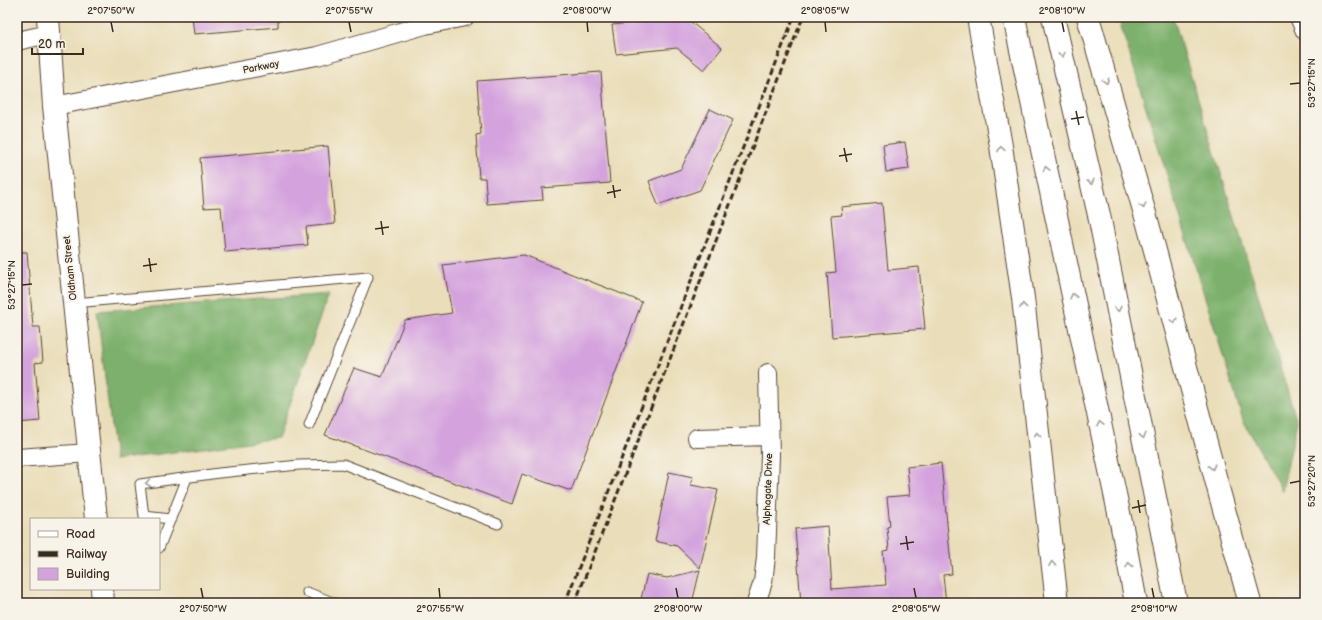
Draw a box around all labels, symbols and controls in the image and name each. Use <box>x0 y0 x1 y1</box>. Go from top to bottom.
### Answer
text: 2°07'50"W <box>87 5 135 17</box>
text: 2°07'55"W <box>325 5 373 17</box>
text: 2°08'00"W <box>563 5 611 17</box>
text: 2°08'05"W <box>801 5 849 17</box>
text: 2°08'10"W <box>1039 5 1085 17</box>
scale bar <box>32 30 83 56</box>
text: 20 m <box>38 37 65 52</box>
one-way arrow <box>1057 52 1065 58</box>
street label: Parkway <box>242 58 281 76</box>
text: 53°27'15"N <box>1306 58 1318 108</box>
one-way arrow <box>1101 78 1110 85</box>
one-way arrow <box>997 146 1006 152</box>
one-way arrow <box>1042 166 1050 172</box>
one-way arrow <box>1086 178 1095 185</box>
one-way arrow <box>1138 202 1147 209</box>
street label: Oldham Street <box>61 235 79 301</box>
text: 53°27'15"N <box>6 260 18 310</box>
one-way arrow <box>1069 293 1077 300</box>
one-way arrow <box>1019 303 1028 309</box>
one-way arrow <box>1113 306 1121 312</box>
one-way arrow <box>1169 318 1178 325</box>
one-way arrow <box>1096 420 1104 427</box>
one-way arrow <box>1033 432 1042 438</box>
one-way arrow <box>1139 433 1147 439</box>
street label: Alphagate Drive <box>761 453 775 525</box>
text: 53°27'20"N <box>1306 455 1318 507</box>
one-way arrow <box>1207 463 1216 470</box>
one-way arrow <box>145 478 151 487</box>
legend <box>30 518 160 590</box>
text: Road <box>66 527 95 542</box>
text: Railway <box>66 547 108 562</box>
one-way arrow <box>1048 561 1057 567</box>
one-way arrow <box>1125 562 1133 568</box>
text: Building <box>66 567 110 582</box>
text: 2°07'50"W <box>179 603 227 615</box>
text: 2°07'55"W <box>416 603 464 615</box>
text: 2°08'00"W <box>654 603 702 615</box>
text: 2°08'05"W <box>892 603 940 615</box>
text: 2°08'10"W <box>1131 603 1177 615</box>

